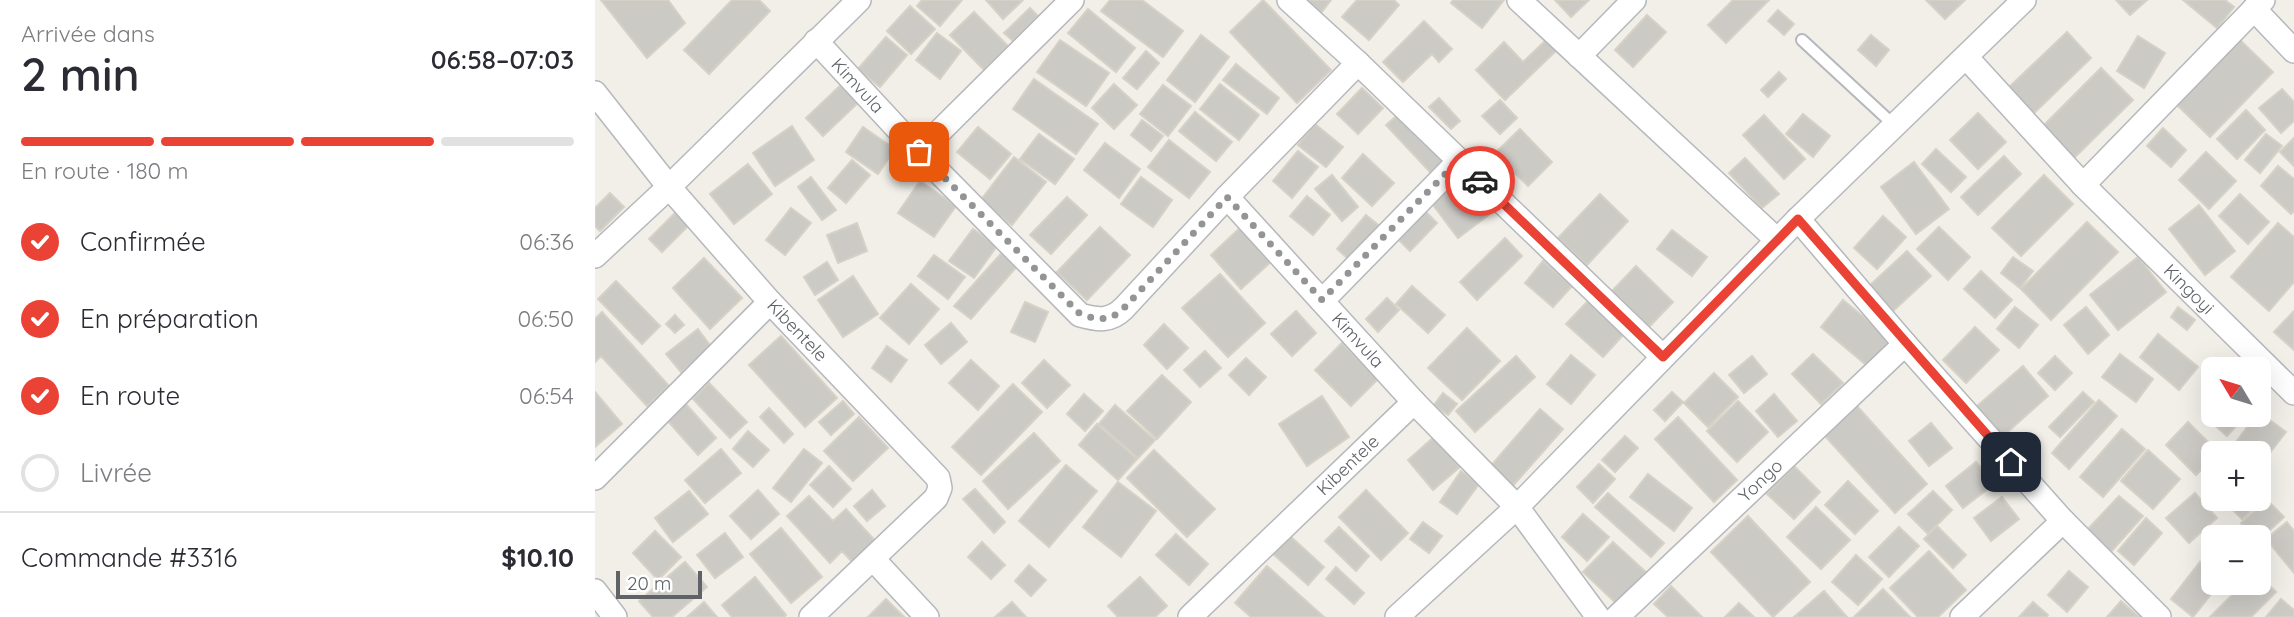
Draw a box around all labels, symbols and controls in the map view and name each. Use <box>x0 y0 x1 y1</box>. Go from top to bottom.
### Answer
text: Arrivée dans <box>21 19 155 48</box>
text: 06:58–07:03 <box>431 43 574 76</box>
text: 2 min <box>21 45 140 103</box>
street label: Kimvula <box>827 53 889 118</box>
pin <box>889 122 949 182</box>
icon: bag <box>900 133 938 171</box>
courier <box>1445 146 1515 216</box>
text: En route · 180 m <box>21 156 189 185</box>
icon: car <box>1461 162 1499 200</box>
icon: check <box>21 223 59 261</box>
text: Confirmée <box>80 225 206 258</box>
text: 06:36 <box>519 227 574 256</box>
street label: Kingoyi <box>2159 259 2219 319</box>
street label: Kibentele <box>762 294 833 366</box>
icon: check <box>21 300 59 338</box>
text: En préparation <box>80 302 259 335</box>
text: 06:50 <box>517 304 574 333</box>
street label: Kimvula <box>1327 307 1389 373</box>
north arrow <box>2201 357 2271 427</box>
map controls <box>2201 357 2271 595</box>
icon: check <box>21 377 59 415</box>
text: En route <box>80 379 180 412</box>
text: 06:54 <box>519 381 574 410</box>
street label: Kibentele <box>1312 430 1384 500</box>
pin <box>1981 432 2041 492</box>
button: + <box>2201 441 2271 511</box>
icon: home <box>1992 443 2030 481</box>
street label: Yongo <box>1733 454 1787 507</box>
text: Livrée <box>80 456 152 489</box>
button: − <box>2201 525 2271 595</box>
text: Commande #3316 <box>21 541 237 574</box>
text: $10.10 <box>501 541 574 574</box>
scale bar <box>616 568 702 600</box>
text: 20 m <box>627 571 671 595</box>

